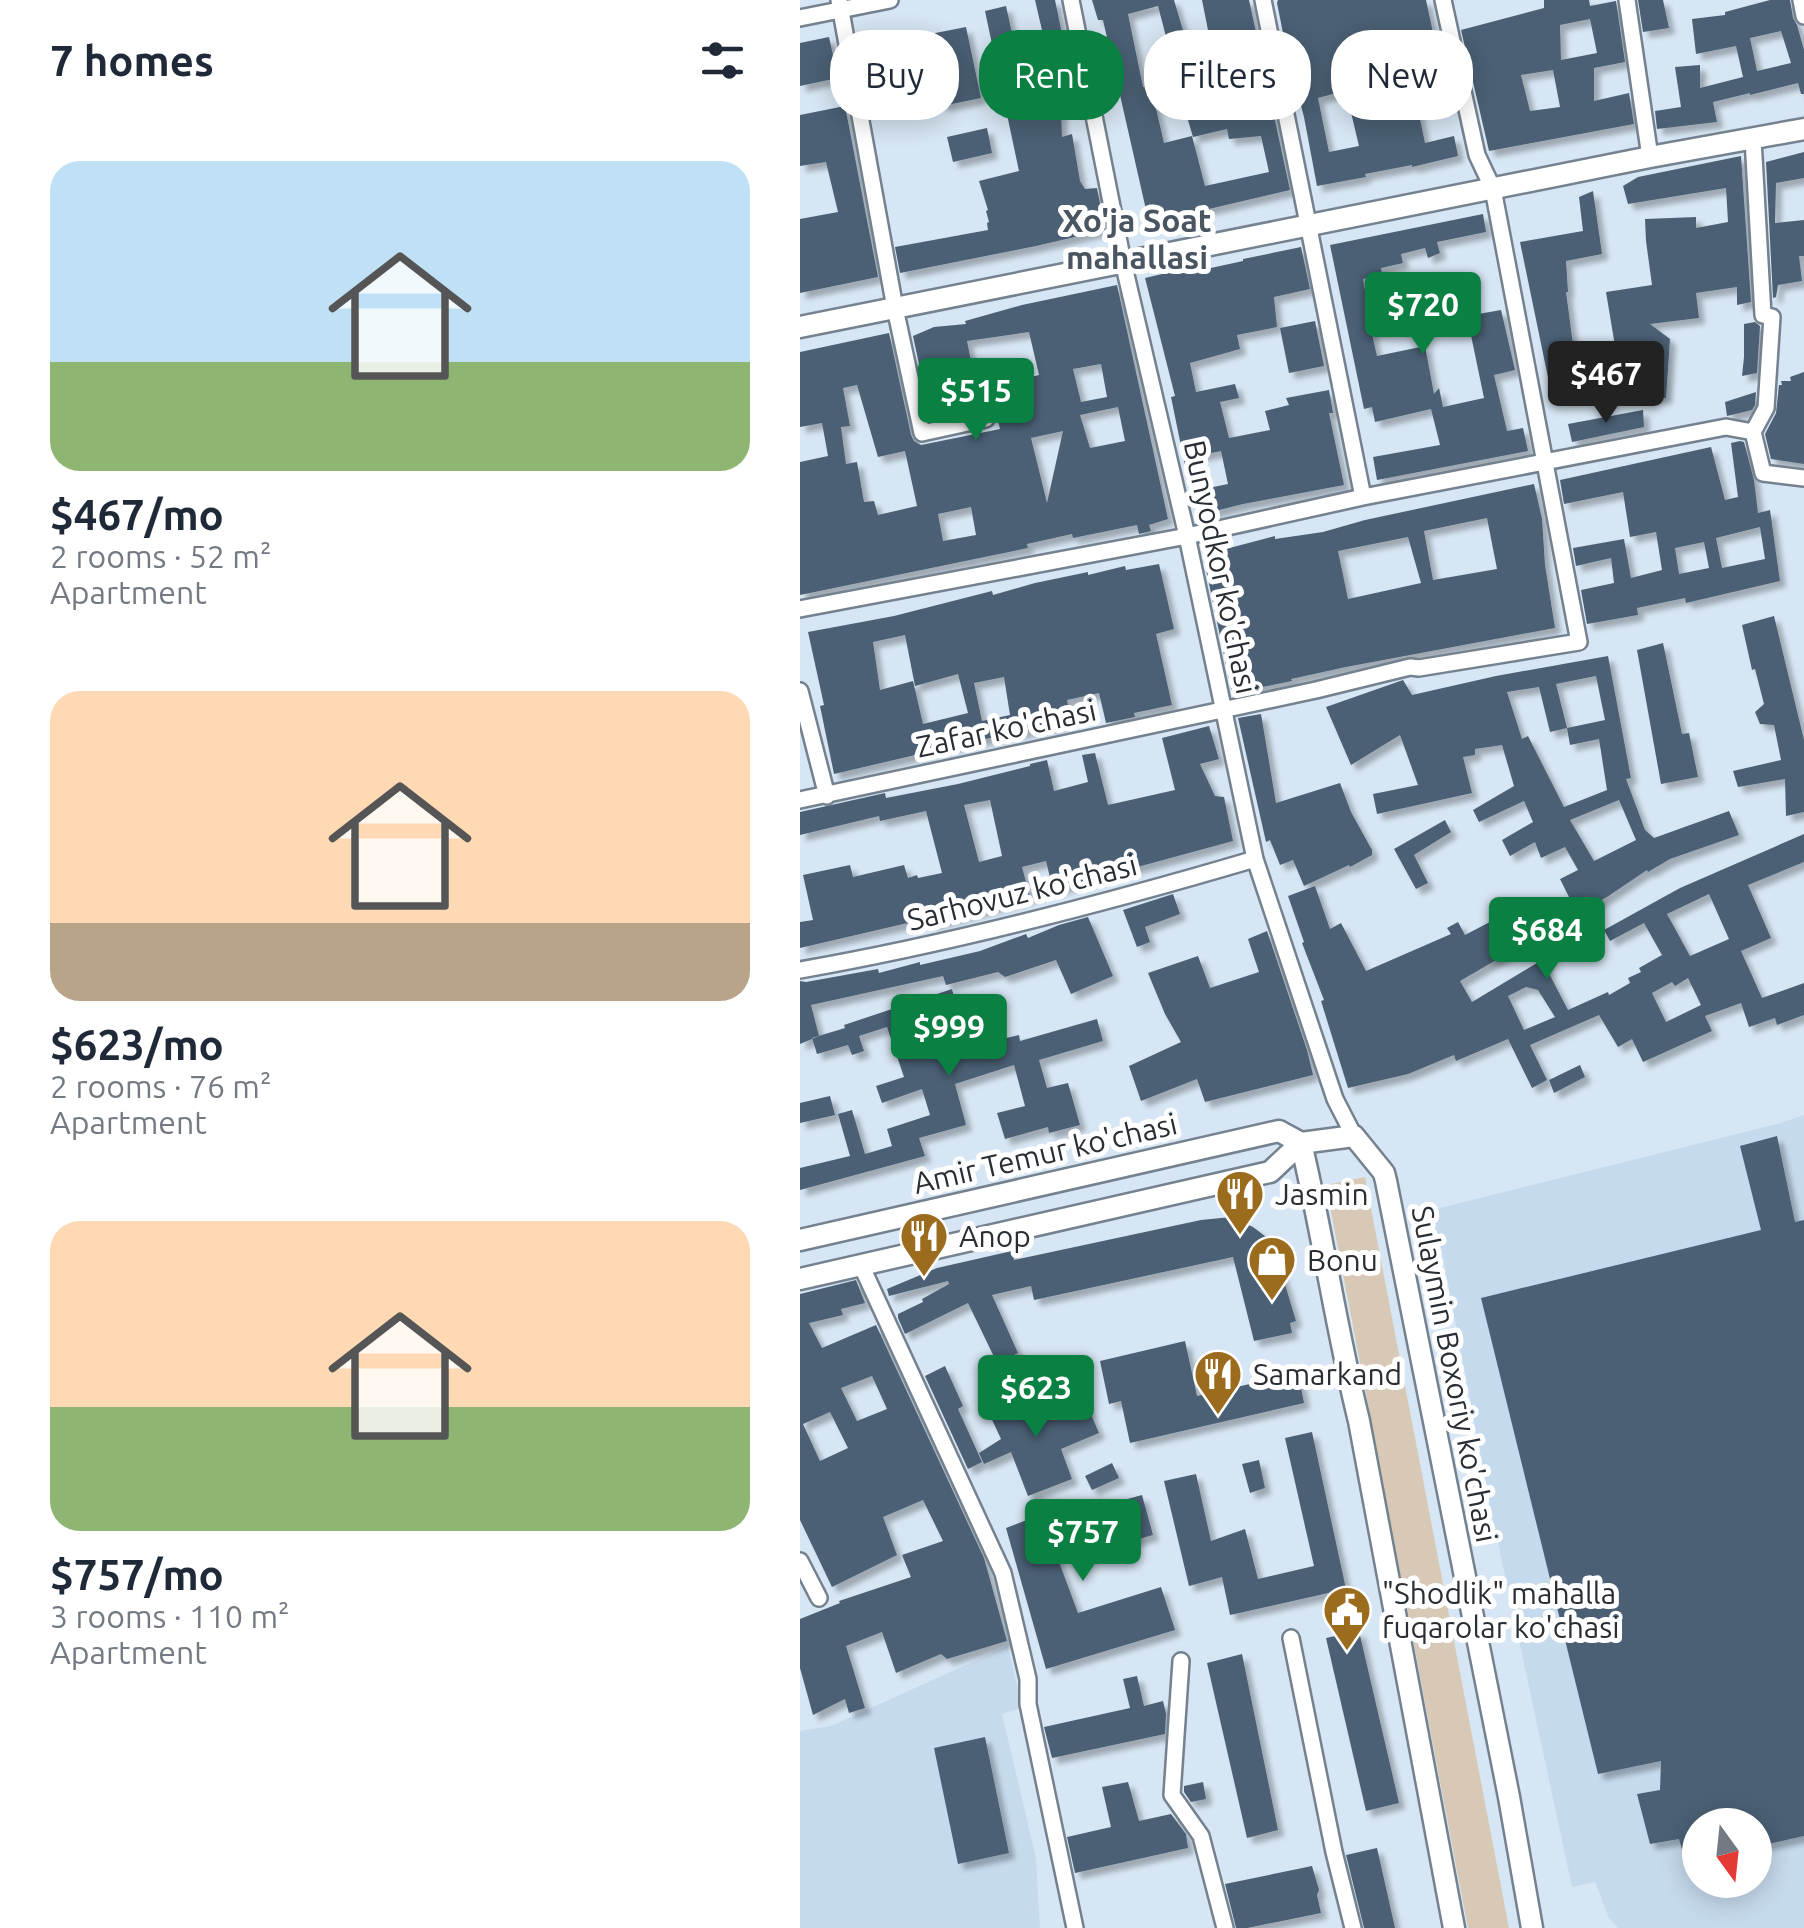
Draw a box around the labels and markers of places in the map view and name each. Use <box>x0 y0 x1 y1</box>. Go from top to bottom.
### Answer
pin: $720 <box>1364 272 1482 357</box>
pin: $467 <box>1547 341 1665 426</box>
pin: $515 <box>917 358 1035 443</box>
pin: $684 <box>1488 897 1606 982</box>
pin: $999 <box>890 994 1008 1079</box>
restaurant icon: Jasmin <box>1214 1168 1266 1236</box>
place label: Jasmin <box>1275 1177 1369 1211</box>
restaurant icon: Anop <box>898 1210 950 1278</box>
place label: Anop <box>959 1219 1031 1253</box>
shop icon: Bonu <box>1246 1234 1298 1302</box>
place label: Bonu <box>1307 1243 1378 1277</box>
restaurant icon: Samarkand <box>1192 1348 1244 1416</box>
pin: $623 <box>977 1355 1095 1440</box>
place label: Samarkand <box>1253 1357 1402 1391</box>
pin: $757 <box>1024 1499 1142 1584</box>
place label: "Shodlik" mahalla fuqarolar ko'chasi <box>1382 1576 1620 1644</box>
public building icon: "Shodlik" mahalla fuqarolar ko'chasi <box>1321 1584 1373 1652</box>

